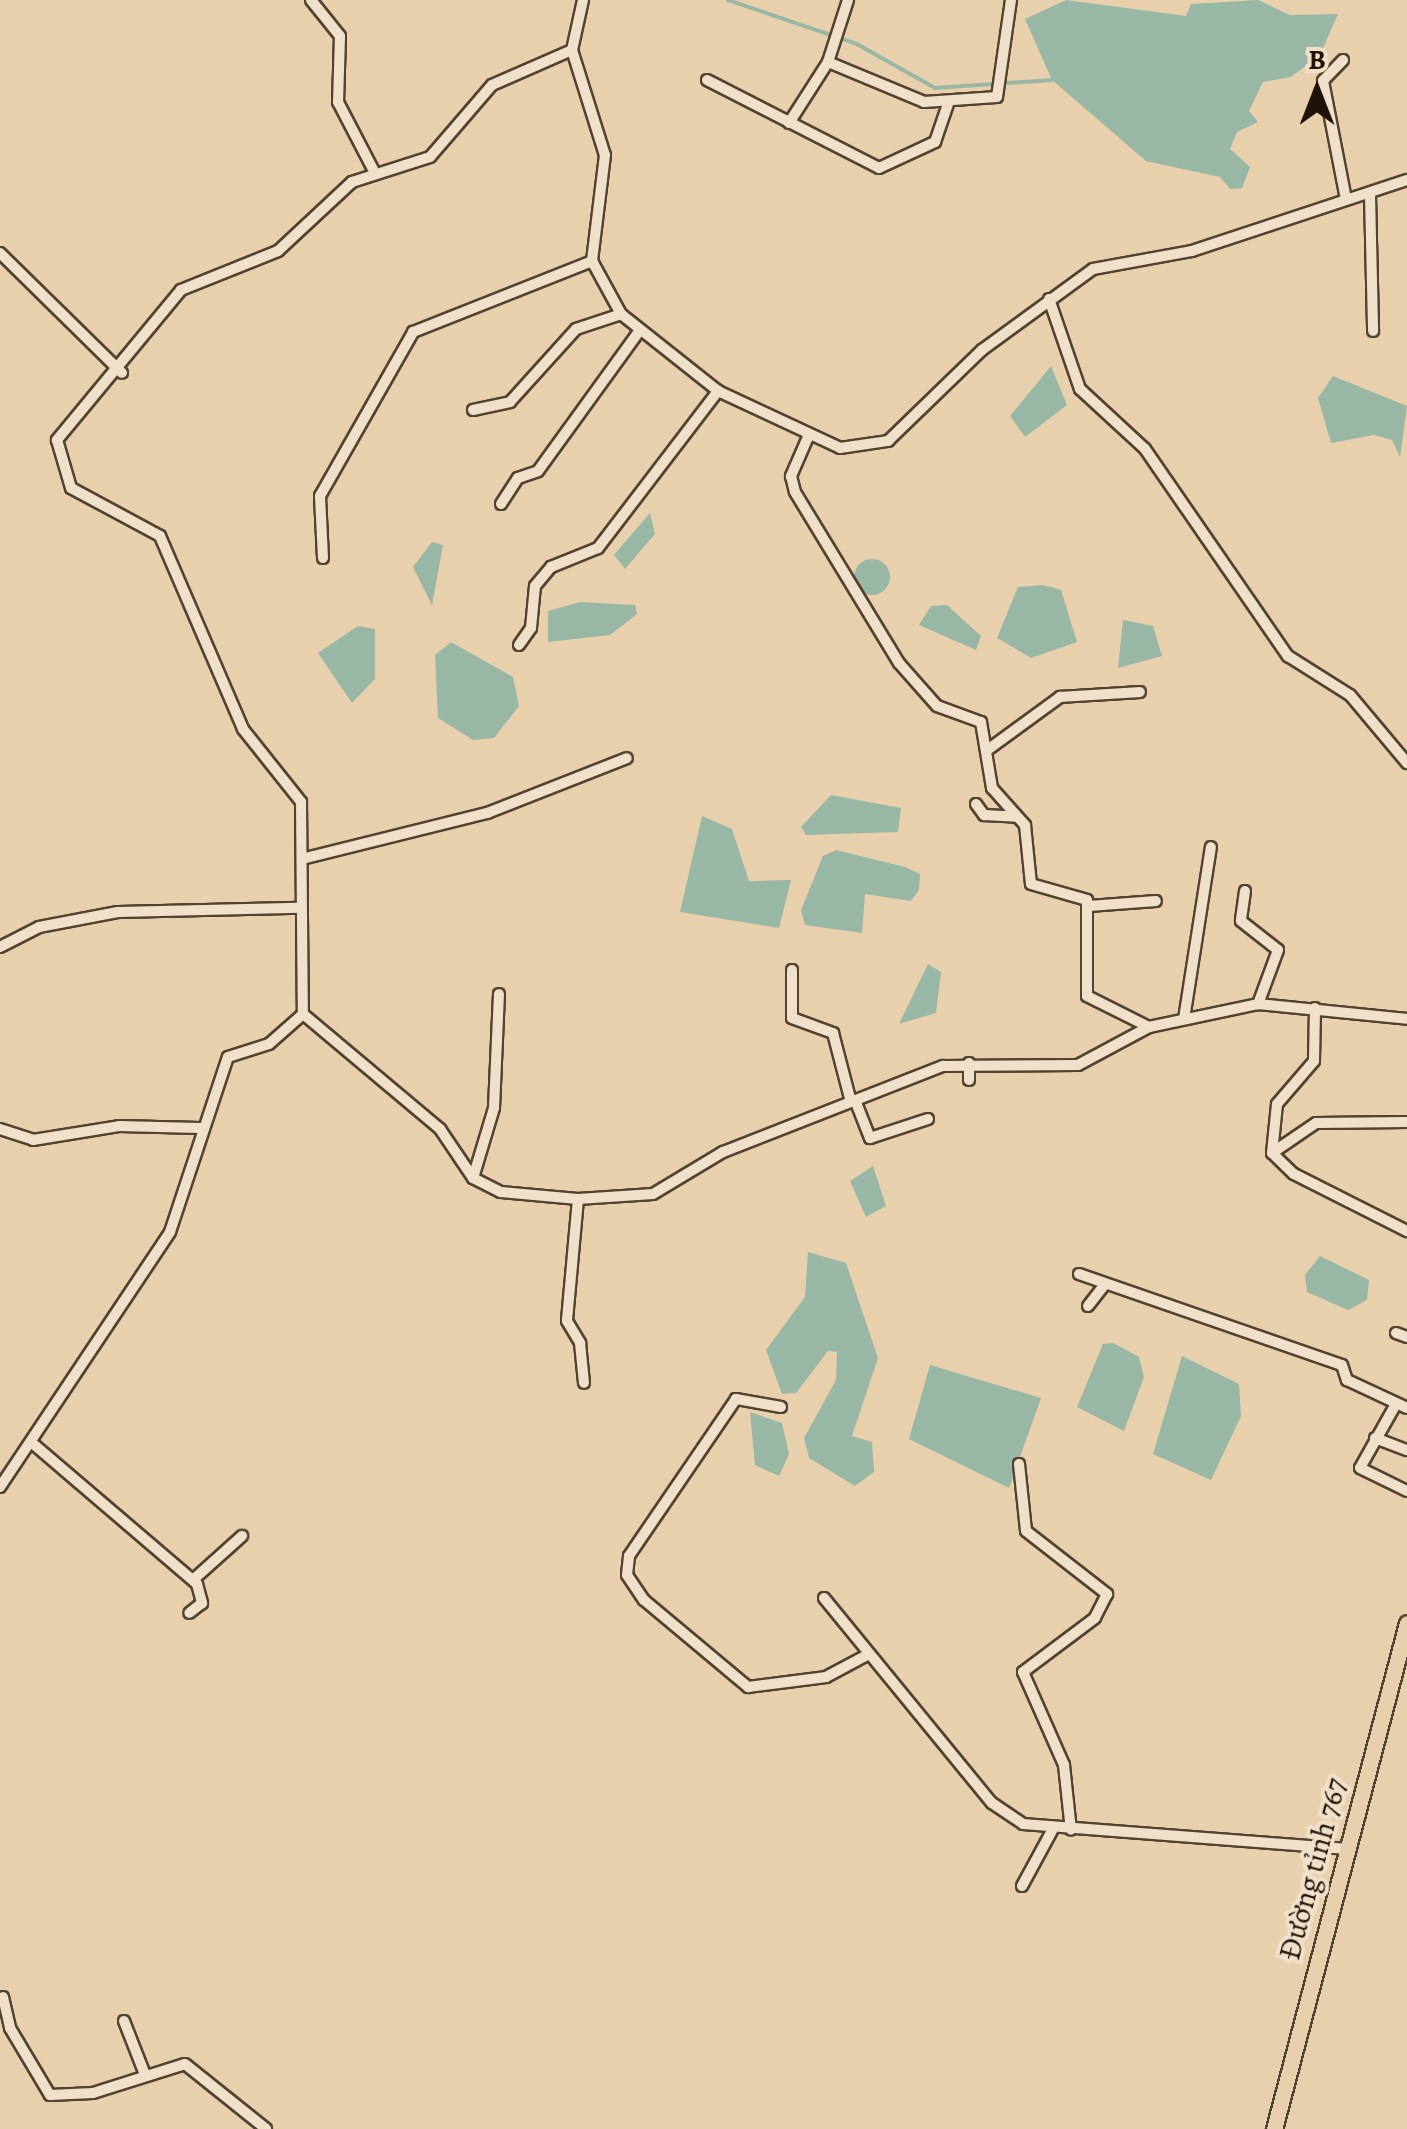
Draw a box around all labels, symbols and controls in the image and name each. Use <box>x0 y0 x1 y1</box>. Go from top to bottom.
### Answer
north arrow <box>1267 40 1367 140</box>
text: B <box>1308 41 1326 79</box>
street label: Đường tỉnh 767 <box>1271 1774 1355 1964</box>

